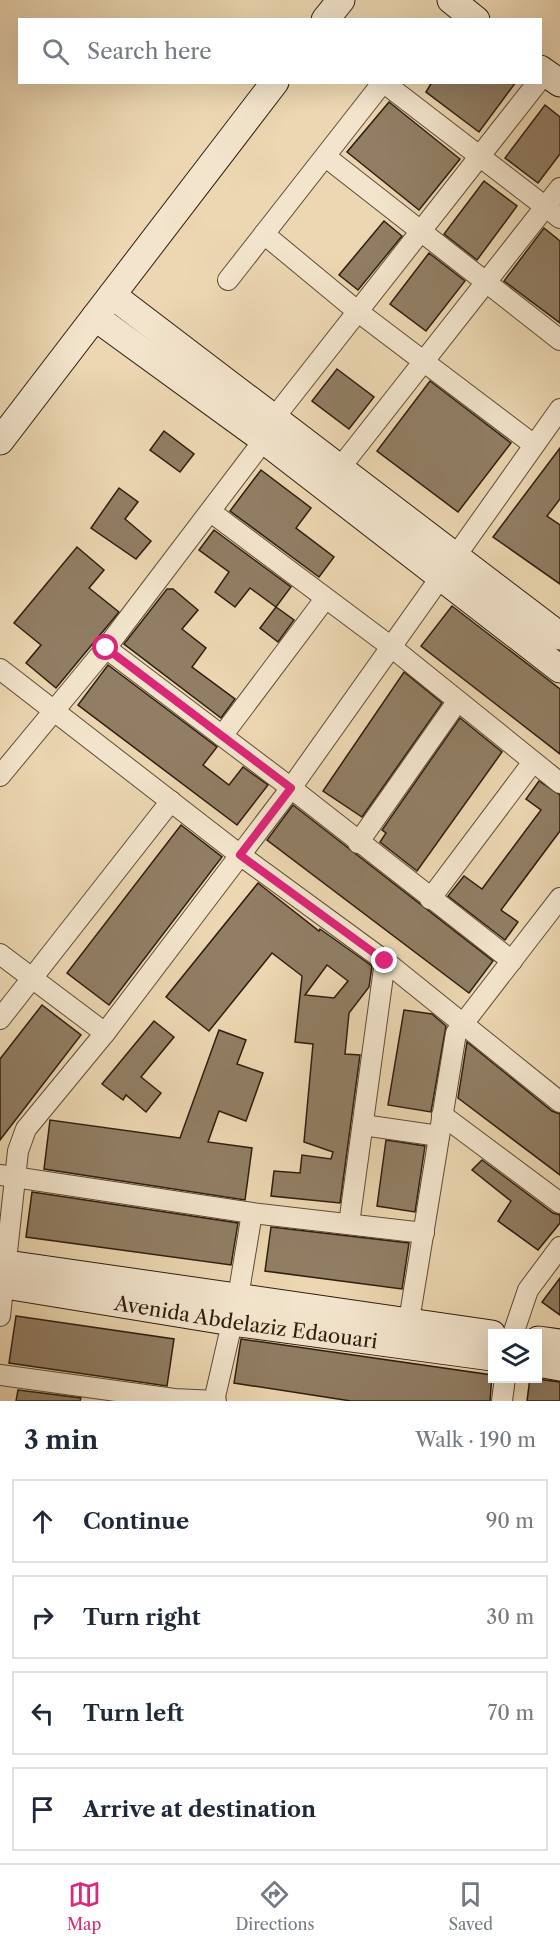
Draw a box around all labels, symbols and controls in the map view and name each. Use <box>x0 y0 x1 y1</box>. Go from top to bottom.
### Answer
search box <box>18 18 542 84</box>
icon: search <box>39 35 72 68</box>
text: Search here <box>87 38 212 65</box>
route start <box>92 634 118 660</box>
route end <box>371 947 397 973</box>
street label: Avenida Abdelaziz Edaouari <box>112 1291 379 1353</box>
map controls <box>488 1329 542 1383</box>
button: layers <box>488 1329 542 1383</box>
text: 3 min <box>24 1424 98 1456</box>
text: Walk · 190 m <box>415 1428 536 1452</box>
icon: ahead <box>26 1505 59 1538</box>
text: Continue <box>83 1508 189 1535</box>
text: 90 m <box>486 1509 534 1533</box>
icon: right <box>26 1601 59 1634</box>
text: Turn right <box>83 1604 201 1631</box>
text: 30 m <box>486 1605 534 1629</box>
icon: left <box>26 1697 59 1730</box>
text: Turn left <box>83 1700 184 1727</box>
text: 70 m <box>488 1701 534 1725</box>
icon: arrive <box>26 1793 59 1826</box>
text: Arrive at destination <box>83 1796 316 1823</box>
tab: Map <box>67 1878 101 1934</box>
tab: Directions <box>235 1878 314 1934</box>
tab: Saved <box>449 1878 493 1934</box>

